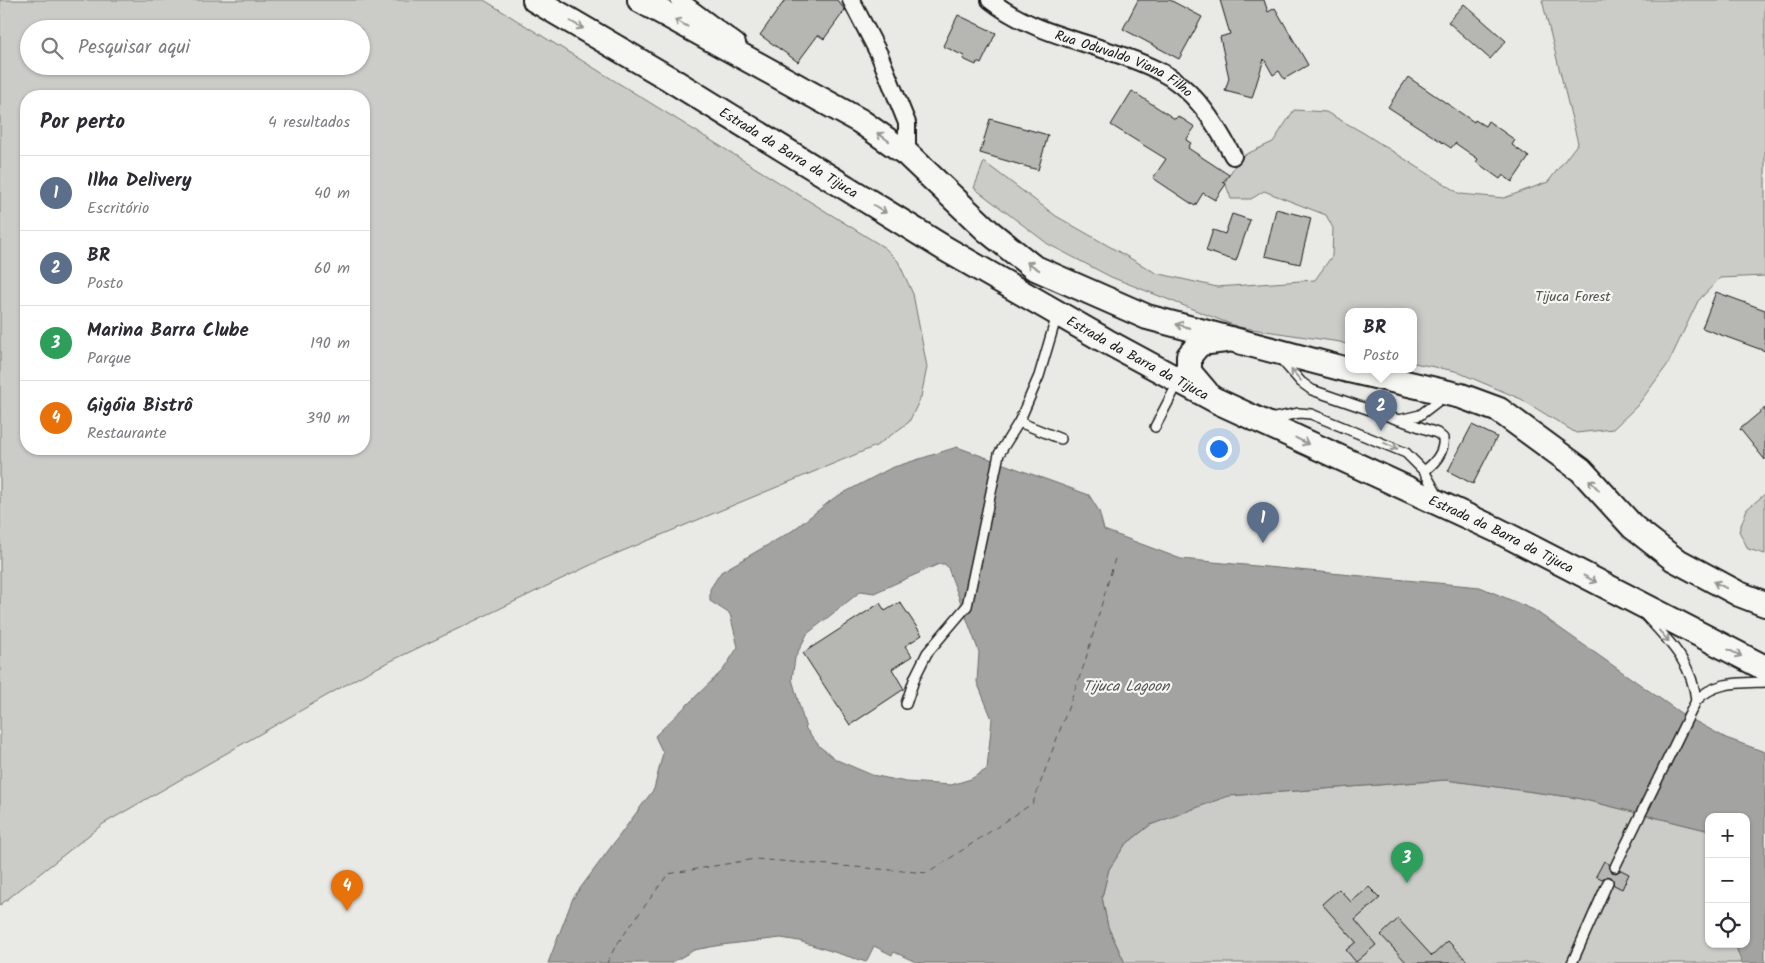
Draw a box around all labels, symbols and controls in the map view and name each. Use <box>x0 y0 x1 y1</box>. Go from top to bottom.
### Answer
one-way arrow <box>674 18 689 27</box>
search box <box>20 20 370 75</box>
one-way arrow <box>570 20 584 30</box>
street label: Rua Oduvaldo Viana Filho <box>1052 25 1198 103</box>
text: Pesquisar aqui <box>78 33 190 63</box>
icon: search <box>38 34 66 62</box>
street label: Estrada da Barra da Tijuca <box>715 102 862 204</box>
text: Por perto <box>40 106 125 139</box>
text: 4 resultados <box>268 110 350 135</box>
one-way arrow <box>876 132 890 142</box>
text: Ilha Delivery <box>87 166 192 196</box>
text: 1 <box>54 181 58 206</box>
text: 40 m <box>314 181 350 206</box>
text: Escritório <box>87 196 149 221</box>
one-way arrow <box>873 205 887 215</box>
text: BR <box>87 241 110 271</box>
text: 2 <box>51 256 61 281</box>
text: 60 m <box>314 256 350 281</box>
one-way arrow <box>1026 260 1040 270</box>
text: Posto <box>87 271 123 296</box>
park label: Tijuca Forest <box>1535 286 1611 308</box>
popup <box>1345 308 1417 373</box>
street label: Estrada da Barra da Tijuca <box>1062 311 1212 406</box>
text: BR <box>1363 313 1386 343</box>
text: Marina Barra Clube <box>87 316 249 346</box>
one-way arrow <box>1175 321 1191 331</box>
text: 3 <box>52 331 60 356</box>
text: 190 m <box>310 331 350 356</box>
text: Posto <box>1363 343 1399 368</box>
text: Parque <box>87 346 131 371</box>
one-way arrow <box>1290 369 1302 382</box>
pin: 2 <box>1365 390 1397 431</box>
text: Gigóia Bistrô <box>87 391 193 421</box>
text: 4 <box>52 406 60 431</box>
text: 390 m <box>306 406 350 431</box>
text: Restaurante <box>87 421 166 446</box>
your location <box>1206 436 1232 462</box>
one-way arrow <box>1294 437 1309 446</box>
one-way arrow <box>1383 442 1398 452</box>
one-way arrow <box>1588 478 1600 491</box>
street label: Estrada da Barra da Tijuca <box>1425 490 1577 580</box>
pin: 1 <box>1247 502 1279 543</box>
one-way arrow <box>1583 574 1598 584</box>
one-way arrow <box>1713 580 1728 589</box>
one-way arrow <box>1658 630 1670 643</box>
one-way arrow <box>1727 649 1742 658</box>
water label: Tijuca Lagoon <box>1083 675 1170 699</box>
map controls <box>1705 813 1750 948</box>
button: + <box>1705 813 1750 858</box>
pin: 3 <box>1391 842 1423 883</box>
button: − <box>1705 858 1750 903</box>
pin: 4 <box>331 870 363 911</box>
button: locate <box>1705 903 1750 948</box>

